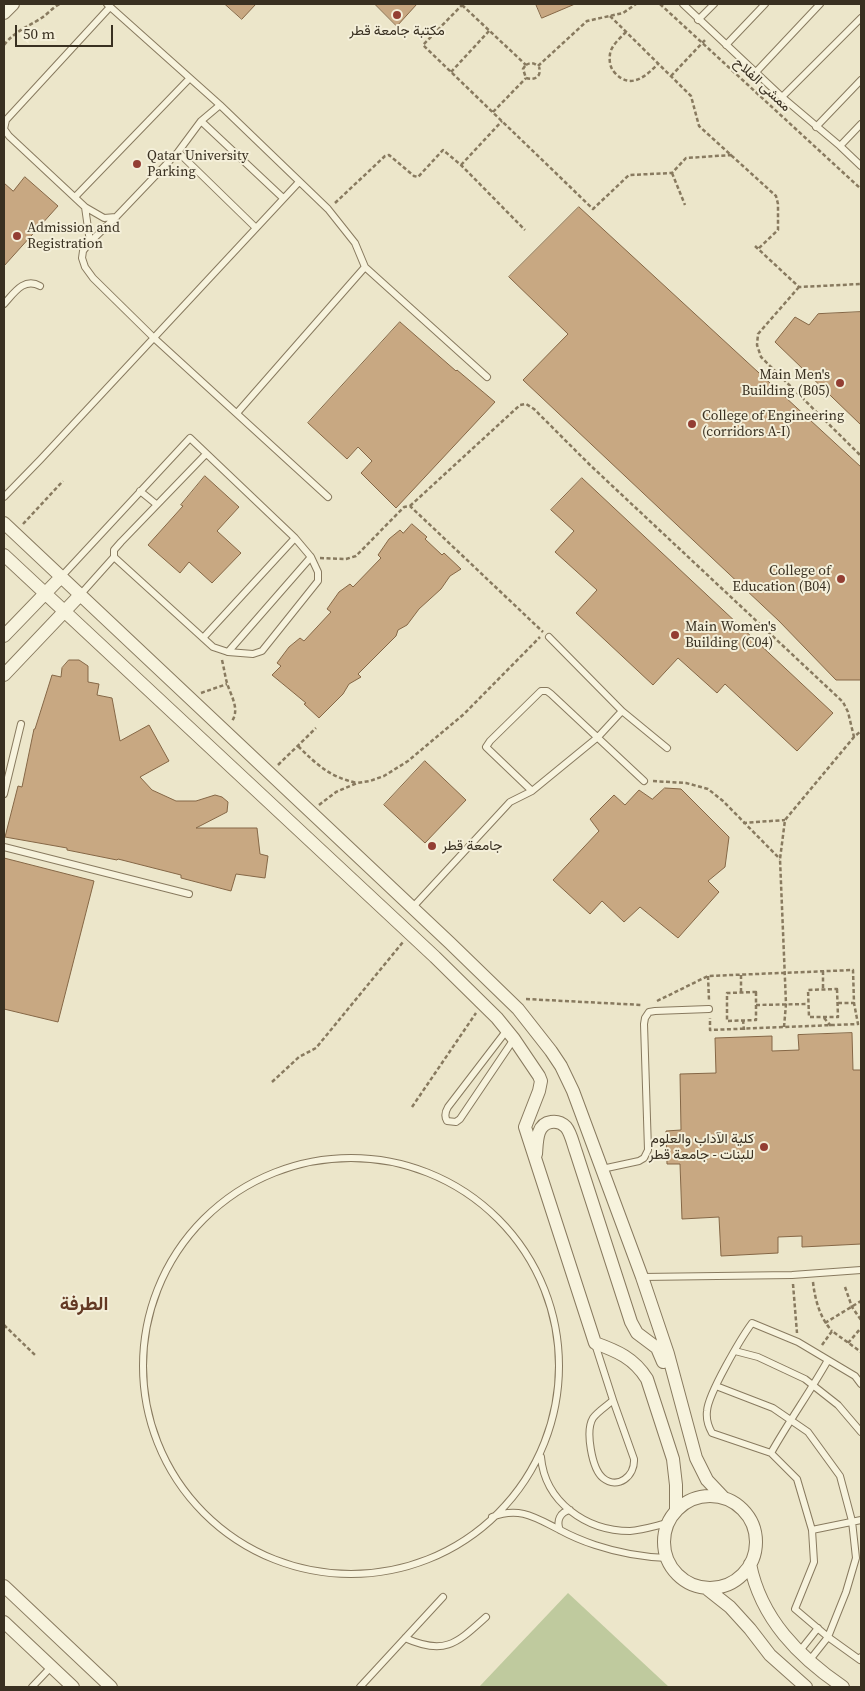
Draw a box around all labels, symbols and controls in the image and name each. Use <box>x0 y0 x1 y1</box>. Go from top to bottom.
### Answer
marker: مكتبة جامعة قطر <box>391 9 403 21</box>
scale bar <box>18 15 115 47</box>
text: 50 m <box>23 23 55 44</box>
place label: مكتبة جامعة قطر <box>349 23 445 39</box>
street label: ممشى الفلاح <box>730 54 794 116</box>
place label: Qatar University Parking <box>147 148 249 180</box>
marker: Qatar University Parking <box>131 158 143 170</box>
place label: Admission and Registration <box>27 220 120 252</box>
marker: Admission and Registration <box>11 230 23 242</box>
place label: Main Men's Building (B05) <box>742 367 830 400</box>
marker: Main Men's Building (B05) <box>834 377 846 389</box>
place label: College of Engineering (corridors A-I) <box>702 408 844 441</box>
marker: College of Engineering (corridors A-I) <box>686 418 698 430</box>
place label: College of Education (B04) <box>732 563 831 596</box>
marker: College of Education (B04) <box>835 573 847 585</box>
place label: Main Women's Building (C04) <box>685 619 776 652</box>
marker: Main Women's Building (C04) <box>669 629 681 641</box>
place label: جامعة قطر <box>442 838 502 854</box>
marker: جامعة قطر <box>426 840 438 852</box>
place label: كلية الآداب والعلوم للبنات - جامعة قطر <box>649 1131 754 1164</box>
marker: كلية الآداب والعلوم للبنات - جامعة قطر <box>758 1141 770 1153</box>
district label: الطرفة <box>60 1294 108 1316</box>

